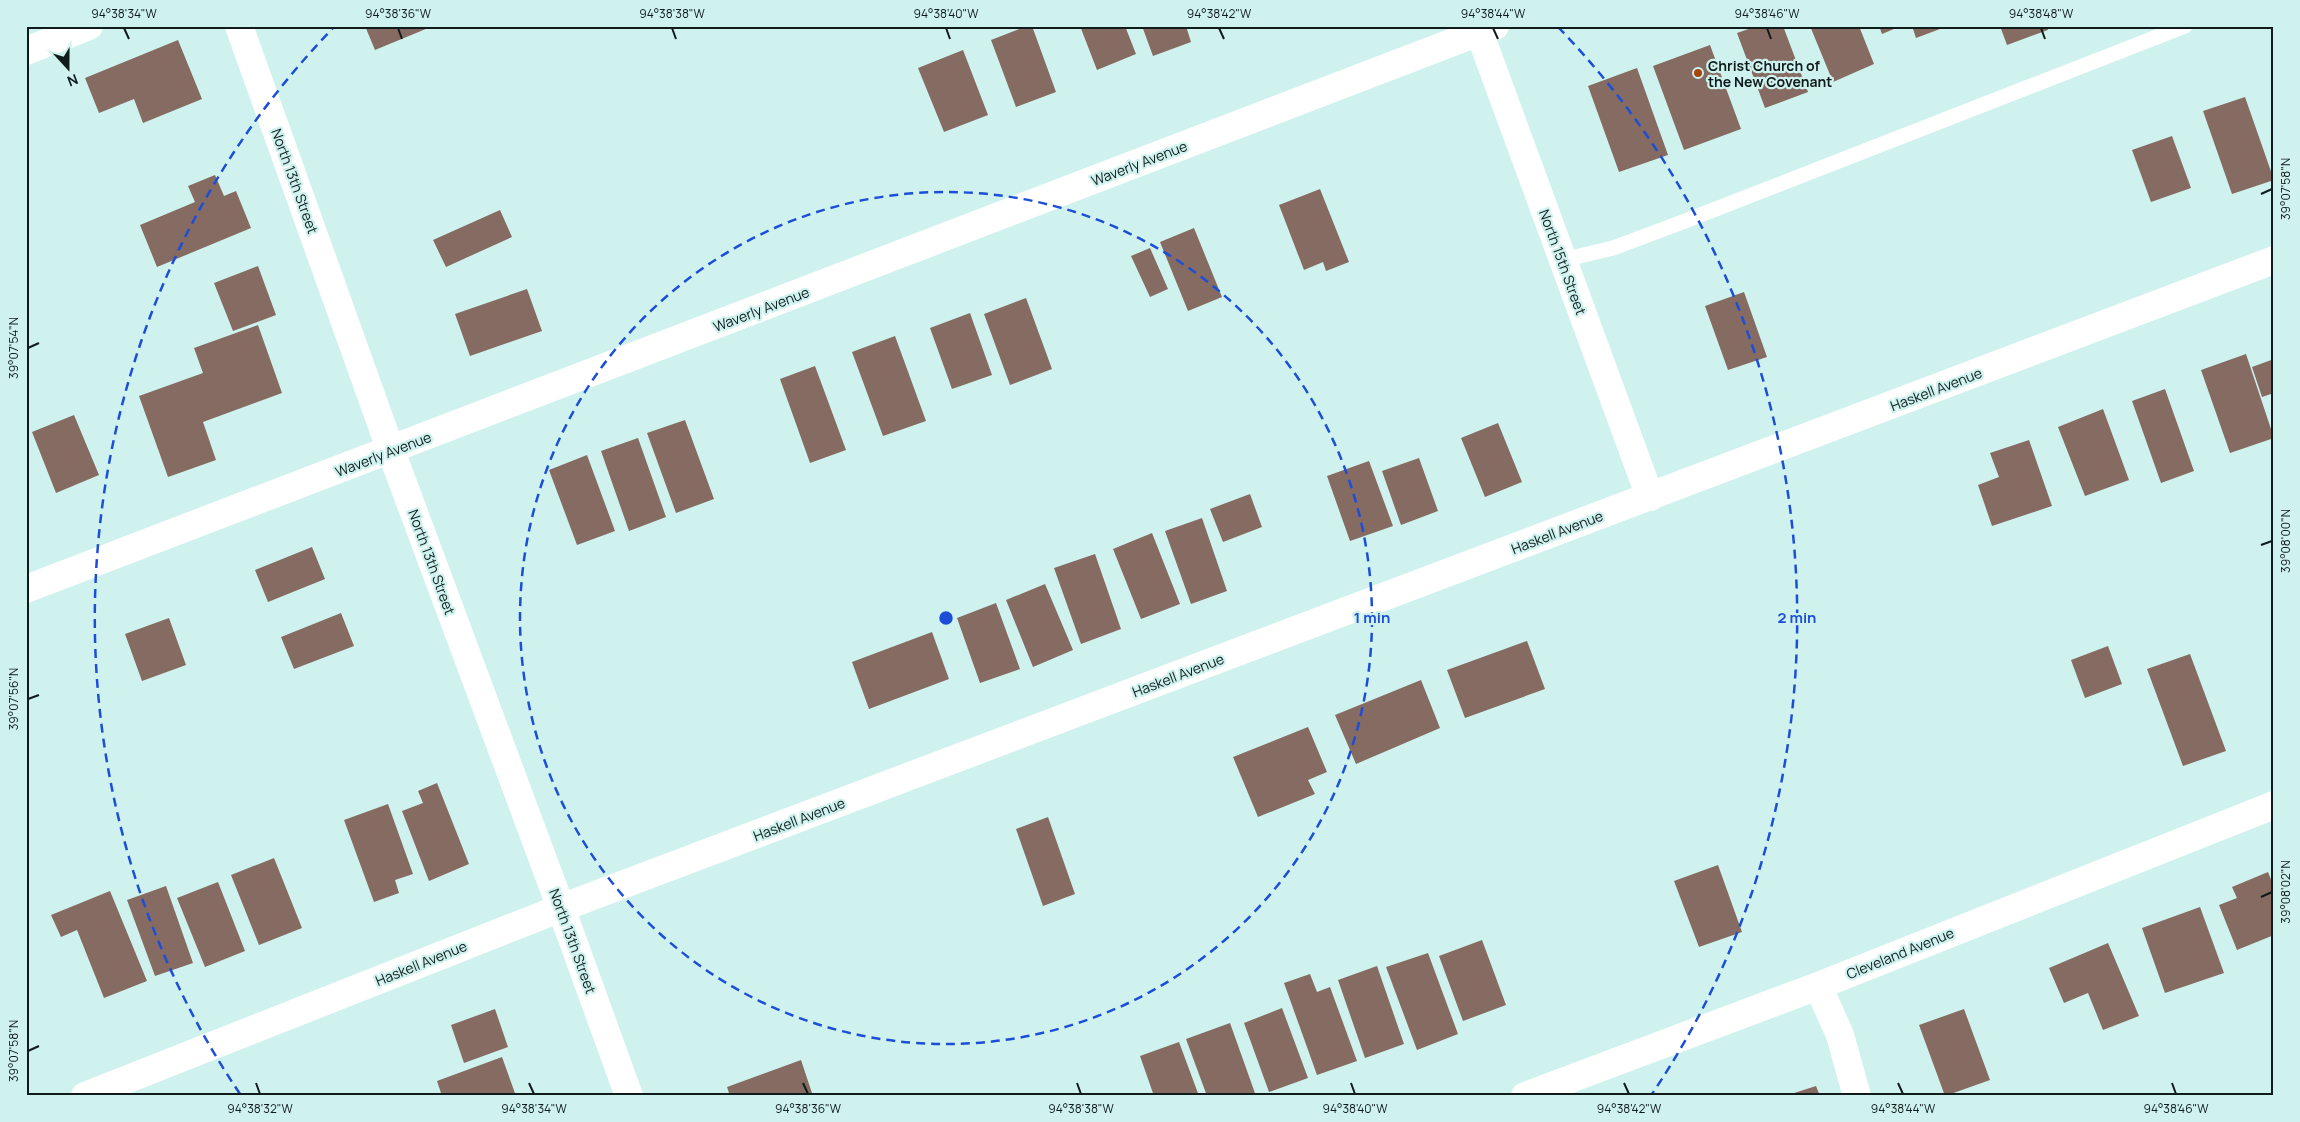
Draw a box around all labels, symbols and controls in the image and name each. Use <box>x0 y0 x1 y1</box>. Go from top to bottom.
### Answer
text: 94°38'34"W <box>91 5 157 22</box>
text: 94°38'36"W <box>365 5 432 22</box>
text: 94°38'38"W <box>639 5 706 22</box>
text: 94°38'40"W <box>914 5 979 22</box>
text: 94°38'42"W <box>1187 5 1252 22</box>
text: 94°38'44"W <box>1461 5 1526 22</box>
text: 94°38'46"W <box>1734 5 1800 22</box>
text: 94°38'48"W <box>2009 5 2074 22</box>
north arrow <box>42 42 92 92</box>
place label: Christ Church of the New Covenant <box>1708 56 1832 91</box>
marker: Christ Church of the New Covenant <box>1692 67 1704 79</box>
text: N <box>65 70 81 91</box>
street label: North 13th Street <box>267 126 323 237</box>
street label: Waverly Avenue <box>1088 136 1190 190</box>
text: 39°07'58"N <box>2277 158 2294 220</box>
street label: North 15th Street <box>1535 207 1591 318</box>
street label: Waverly Avenue <box>710 282 812 336</box>
text: 39°07'54"N <box>5 317 22 379</box>
street label: Haskell Avenue <box>1887 363 1985 415</box>
street label: Waverly Avenue <box>332 427 434 481</box>
street label: Haskell Avenue <box>1508 506 1606 558</box>
street label: North 13th Street <box>404 507 460 618</box>
text: 39°08'00"N <box>2277 509 2294 573</box>
text: 1 min <box>1354 607 1390 628</box>
text: 2 min <box>1777 607 1817 628</box>
centre of rings <box>937 609 955 627</box>
street label: Haskell Avenue <box>1129 649 1227 701</box>
text: 39°07'56"N <box>5 668 22 730</box>
street label: Haskell Avenue <box>750 793 848 845</box>
text: 39°08'02"N <box>2277 860 2294 924</box>
street label: North 13th Street <box>545 886 601 997</box>
street label: Cleveland Avenue <box>1843 923 1957 983</box>
street label: Haskell Avenue <box>372 936 470 990</box>
text: 39°07'58"N <box>5 1020 22 1082</box>
text: 94°38'32"W <box>227 1100 294 1117</box>
text: 94°38'34"W <box>501 1100 567 1117</box>
text: 94°38'36"W <box>775 1100 842 1117</box>
text: 94°38'38"W <box>1048 1100 1115 1117</box>
text: 94°38'40"W <box>1323 1100 1388 1117</box>
text: 94°38'42"W <box>1597 1100 1662 1117</box>
text: 94°38'44"W <box>1871 1100 1936 1117</box>
text: 94°38'46"W <box>2143 1100 2209 1117</box>

